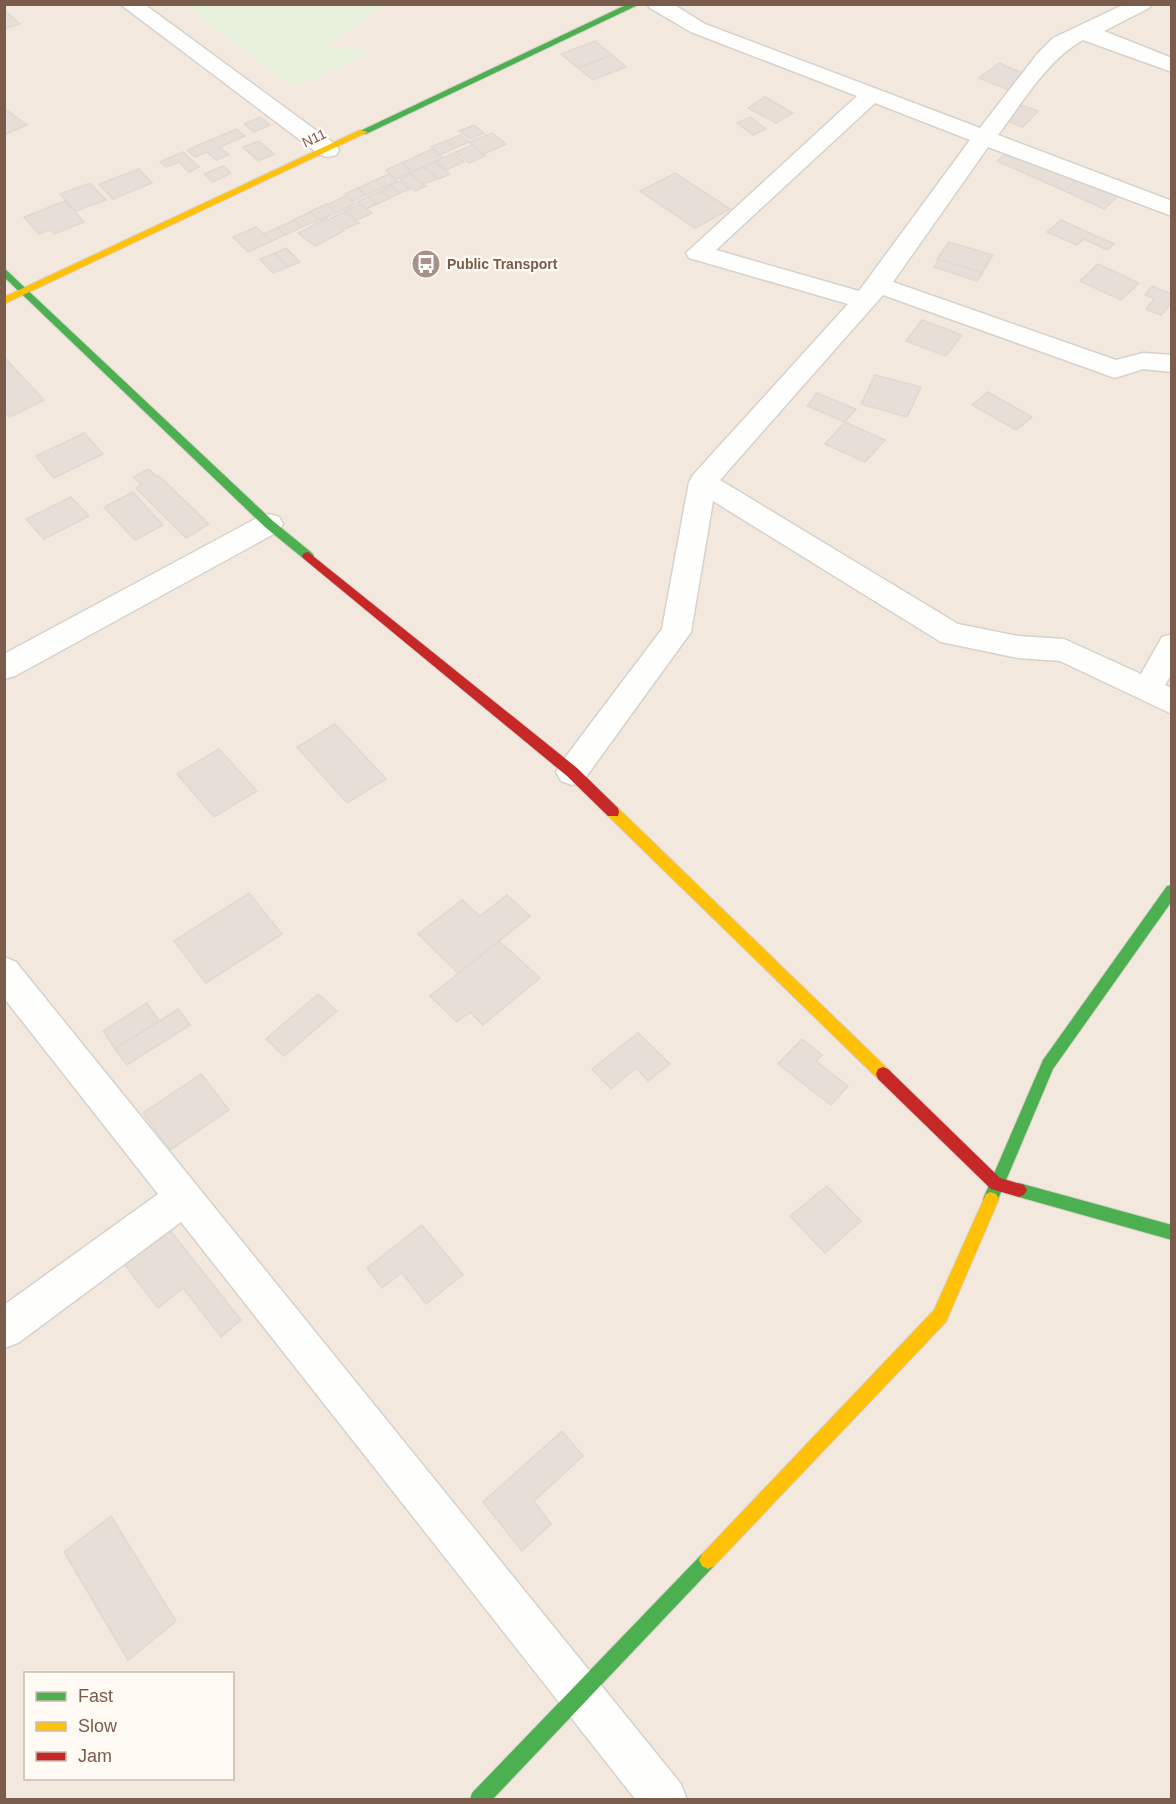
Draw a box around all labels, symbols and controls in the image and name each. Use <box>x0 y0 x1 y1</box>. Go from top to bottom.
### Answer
street label: N11 <box>299 125 329 150</box>
bus stop icon: Public Transport <box>410 248 442 280</box>
place label: Public Transport <box>447 256 558 272</box>
legend <box>24 1672 234 1780</box>
text: Fast <box>78 1686 113 1706</box>
text: Slow <box>78 1716 118 1736</box>
text: Jam <box>78 1746 112 1766</box>

